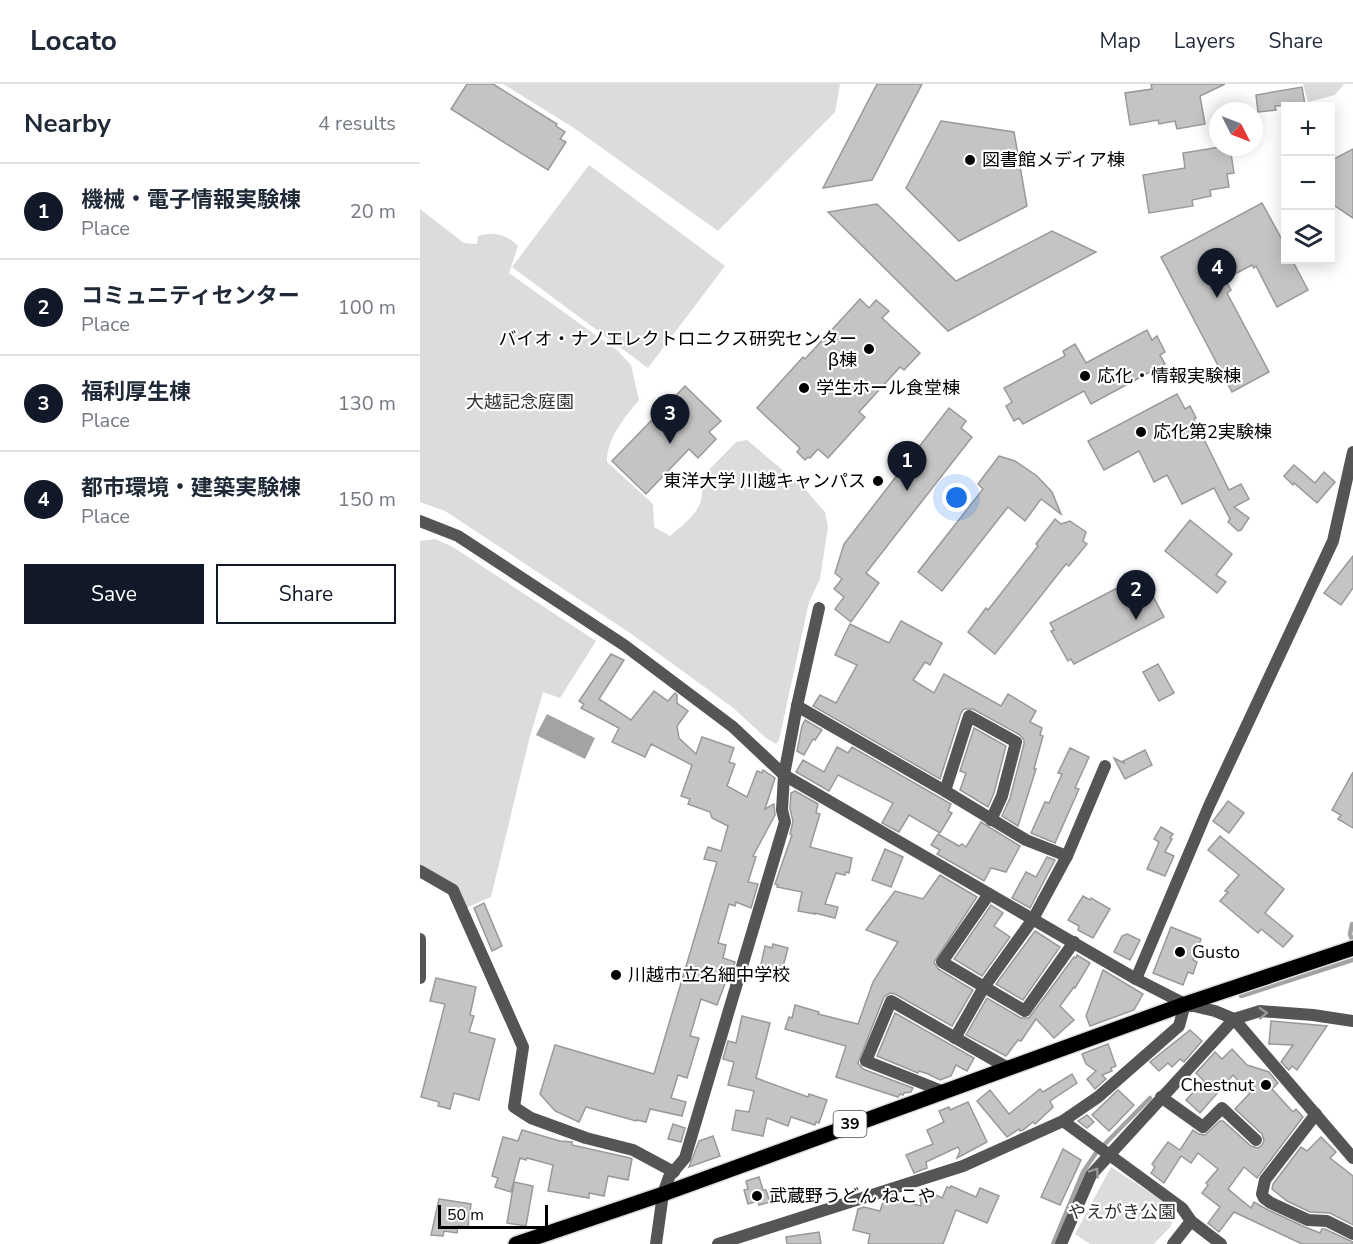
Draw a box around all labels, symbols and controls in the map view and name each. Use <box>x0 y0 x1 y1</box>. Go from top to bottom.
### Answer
text: Locato <box>30 22 117 60</box>
text: Map <box>1099 27 1141 55</box>
text: Layers <box>1174 27 1235 55</box>
text: Share <box>1268 27 1323 55</box>
north arrow <box>1209 102 1263 156</box>
map controls <box>1281 102 1335 264</box>
button: + <box>1281 102 1335 156</box>
text: Nearby <box>24 106 111 141</box>
text: 4 results <box>318 110 396 137</box>
place label: 図書館メディア棟 <box>982 148 1125 172</box>
marker: 図書館メディア棟 <box>963 153 977 167</box>
button: − <box>1281 156 1335 210</box>
text: 機械・電子情報実験棟 <box>81 185 301 215</box>
text: 1 <box>38 198 50 225</box>
text: 20 m <box>350 198 396 225</box>
button: layers <box>1281 210 1335 264</box>
text: Place <box>81 215 130 242</box>
pin: 4 <box>1198 248 1236 298</box>
text: コミュニティセンター <box>81 281 300 311</box>
text: 2 <box>38 294 50 321</box>
text: 100 m <box>338 294 396 321</box>
text: Place <box>81 311 130 338</box>
place label: バイオ・ナノエレクトロニクス研究センター β棟 <box>498 327 857 372</box>
marker: バイオ・ナノエレクトロニクス研究センター β棟 <box>862 342 876 356</box>
place label: 応化・情報実験棟 <box>1097 364 1241 388</box>
marker: 応化・情報実験棟 <box>1078 369 1092 383</box>
place label: 学生ホール食堂棟 <box>816 376 960 400</box>
text: 福利厚生棟 <box>81 377 191 407</box>
marker: 学生ホール食堂棟 <box>797 381 811 395</box>
text: 3 <box>38 390 50 417</box>
text: 130 m <box>338 390 396 417</box>
park label: 大越記念庭園 <box>466 390 574 414</box>
pin: 3 <box>650 394 690 444</box>
text: Place <box>81 407 130 434</box>
place label: 応化第2実験棟 <box>1153 420 1272 444</box>
marker: 応化第2実験棟 <box>1134 425 1148 439</box>
pin: 1 <box>888 442 926 491</box>
place label: 東洋大学 川越キャンパス <box>663 469 866 493</box>
text: 都市環境・建築実験棟 <box>81 473 301 503</box>
marker: 東洋大学 川越キャンパス <box>871 474 885 488</box>
your location <box>942 483 971 512</box>
text: 4 <box>38 486 50 513</box>
text: 150 m <box>338 486 396 513</box>
text: Place <box>81 503 130 530</box>
button: Save <box>24 564 204 624</box>
button: Share <box>216 564 396 624</box>
pin: 2 <box>1116 570 1156 620</box>
place label: Gusto <box>1192 940 1240 964</box>
marker: Gusto <box>1173 945 1187 959</box>
place label: 川越市立名細中学校 <box>628 963 790 987</box>
marker: 川越市立名細中学校 <box>609 968 623 982</box>
one-way arrow <box>1258 1006 1267 1019</box>
place label: Chestnut <box>1181 1073 1255 1097</box>
marker: Chestnut <box>1259 1078 1273 1092</box>
road number: 39 <box>834 1111 866 1137</box>
one-way arrow <box>1088 1168 1099 1179</box>
place label: 武蔵野うどん ねこや <box>769 1184 936 1208</box>
marker: 武蔵野うどん ねこや <box>750 1189 764 1203</box>
park label: やえがき公園 <box>1068 1200 1176 1224</box>
scale bar <box>438 1202 548 1230</box>
text: 50 m <box>447 1204 484 1226</box>

